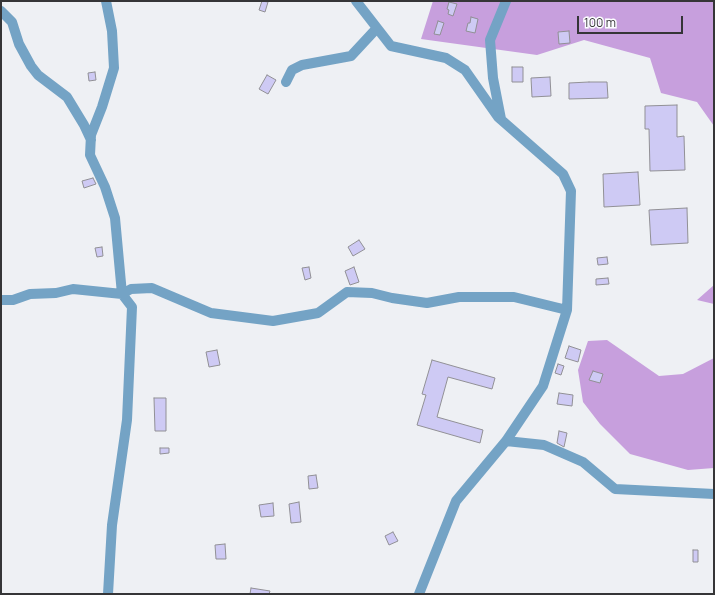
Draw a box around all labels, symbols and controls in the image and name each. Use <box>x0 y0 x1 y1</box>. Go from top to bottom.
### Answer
scale bar <box>579 8 685 34</box>
text: 100 m <box>584 14 616 31</box>

